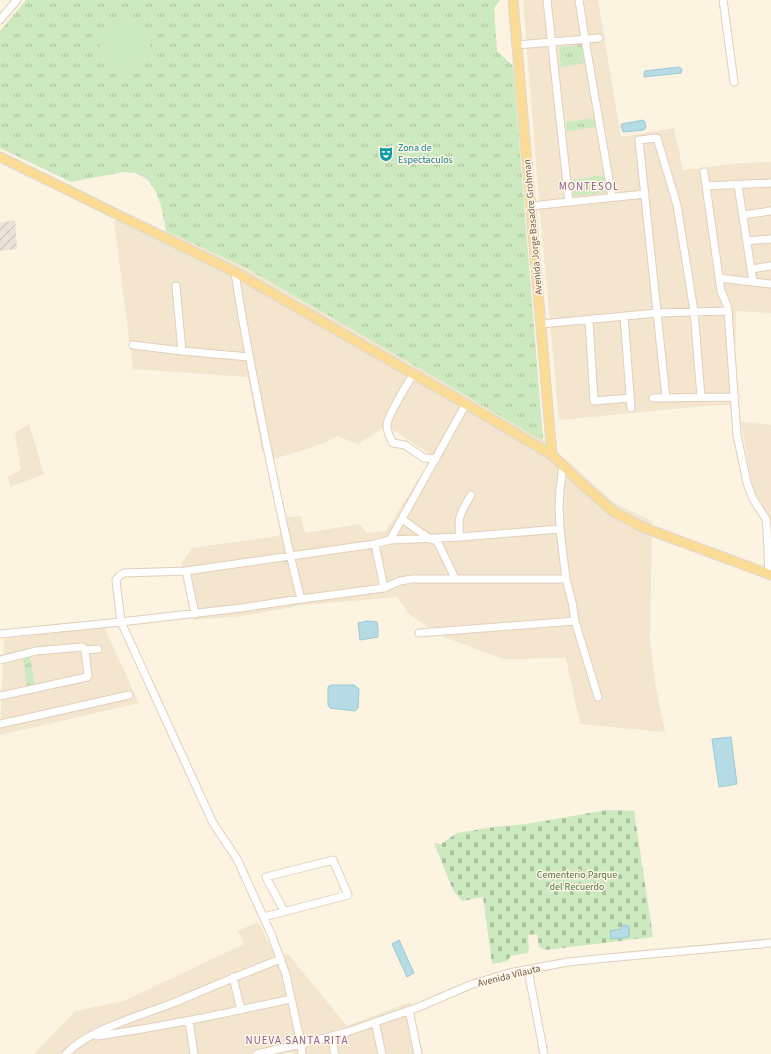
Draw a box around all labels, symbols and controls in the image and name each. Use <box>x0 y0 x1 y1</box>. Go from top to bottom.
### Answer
place label: Zona de Espectaculos <box>398 141 453 167</box>
theatre icon: Zona de Espectaculos <box>377 145 395 163</box>
street label: Avenida Jorge Basadre Grohman <box>520 159 546 295</box>
district label: MONTESOL <box>559 179 619 194</box>
park label: Cementerio Parque del Recuerdo <box>537 868 617 894</box>
street label: Avenida Vilauta <box>476 961 542 991</box>
district label: NUEVA SANTA RITA <box>246 1033 348 1048</box>

